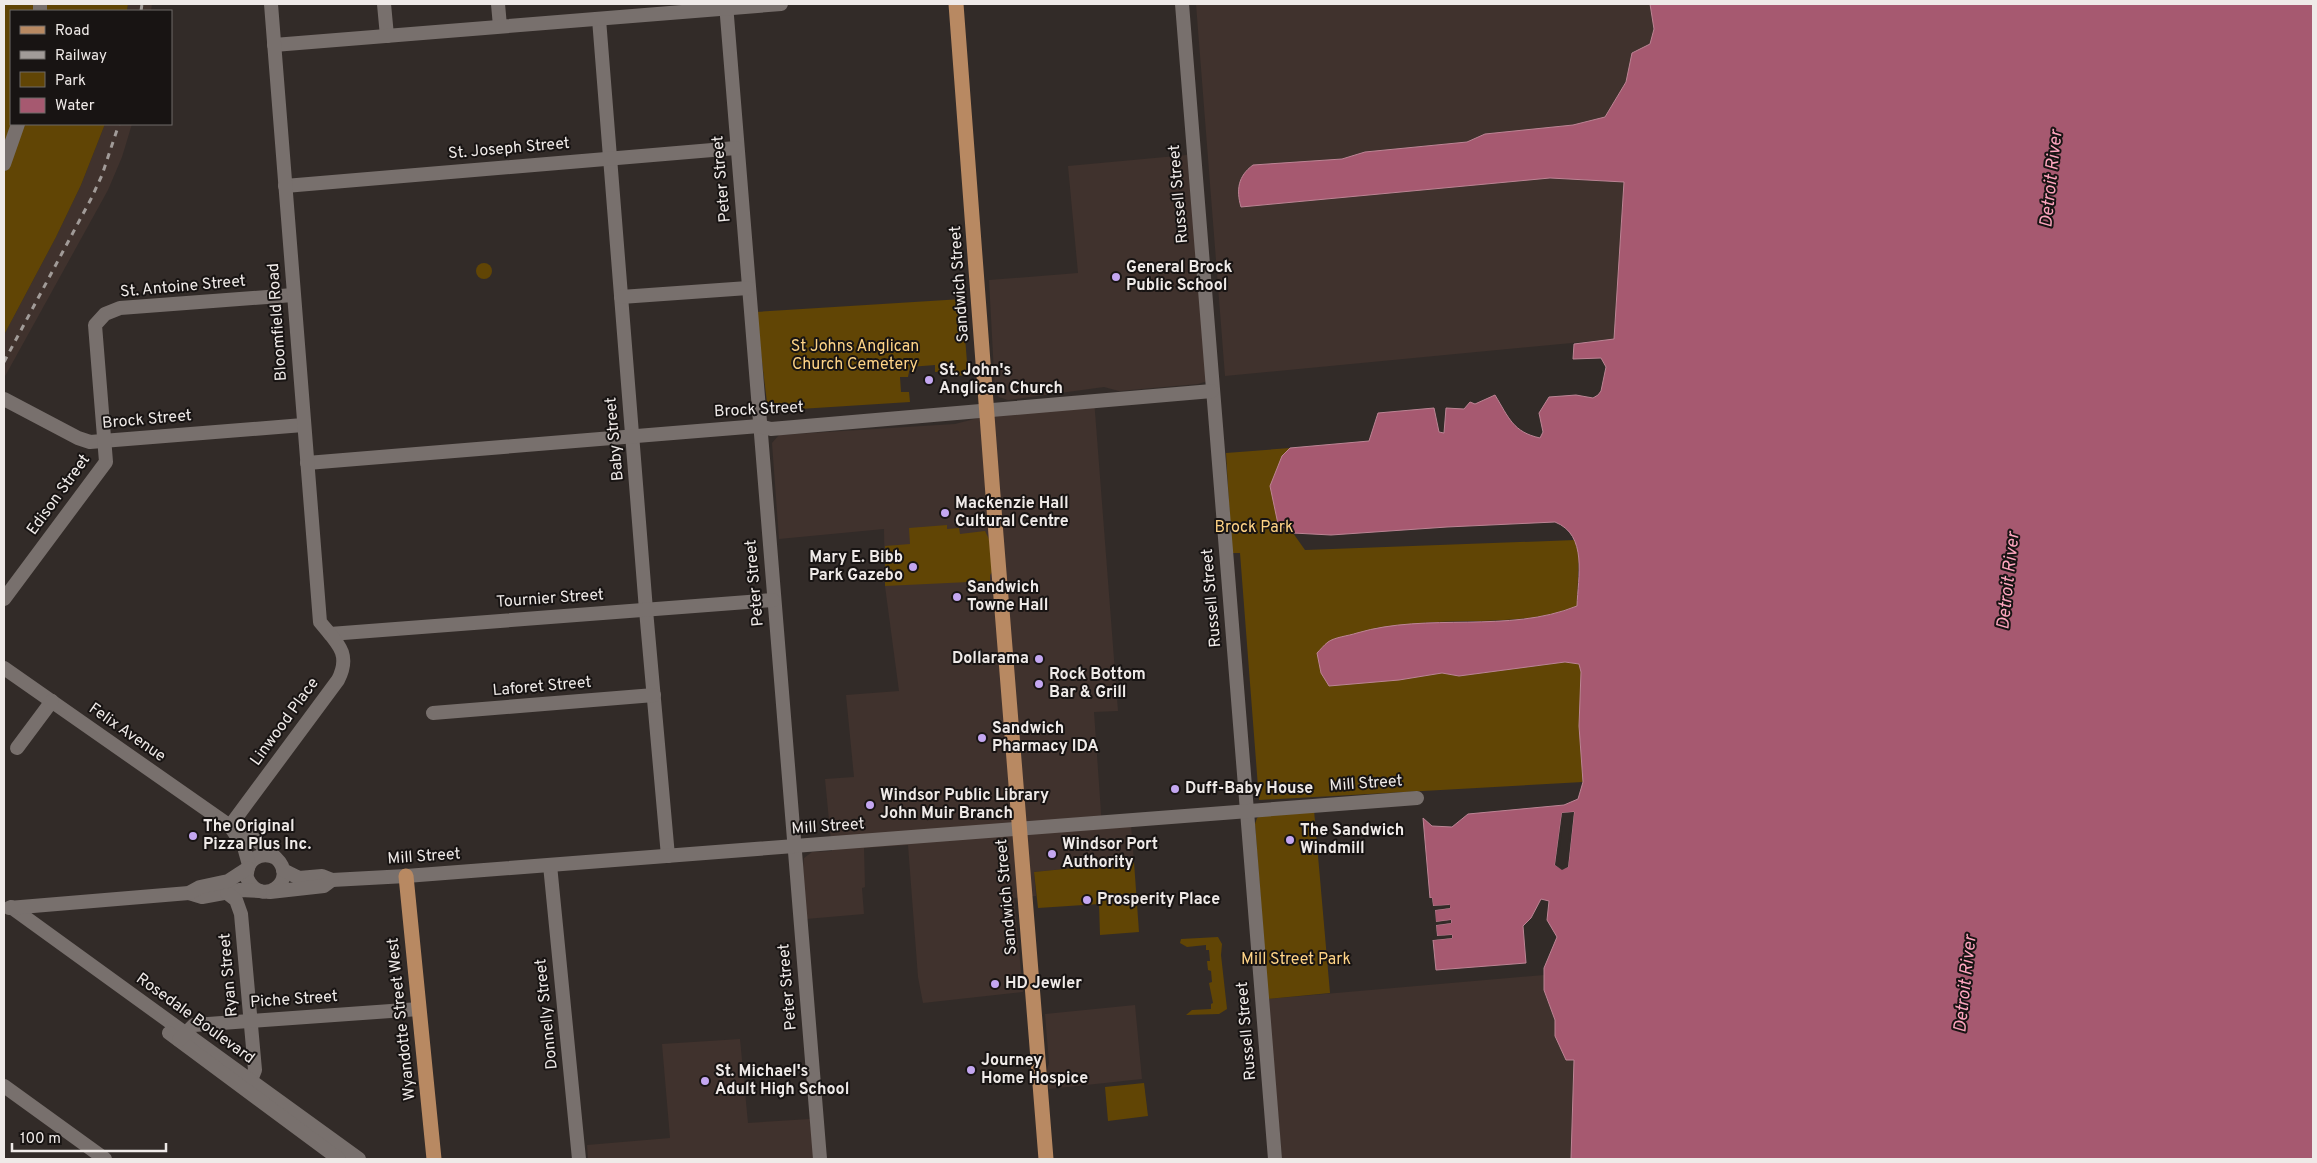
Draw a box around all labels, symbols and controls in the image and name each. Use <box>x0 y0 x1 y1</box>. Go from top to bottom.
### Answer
legend <box>10 10 172 125</box>
text: Road <box>55 22 90 41</box>
text: Railway <box>55 47 107 66</box>
text: Park <box>55 72 86 91</box>
text: Water <box>55 97 95 116</box>
water label: Detroit River <box>2035 127 2069 229</box>
street label: St. Joseph Street <box>447 134 571 164</box>
street label: Peter Street <box>708 135 736 223</box>
street label: Russell Street <box>1165 144 1193 244</box>
street label: Sandwich Street <box>946 225 974 343</box>
place label: General Brock Public School <box>1126 258 1233 296</box>
street label: Bloomfield Road <box>264 262 292 382</box>
marker: General Brock Public School <box>1110 271 1122 283</box>
street label: St. Antoine Street <box>119 272 247 302</box>
park label: St Johns Anglican Church Cemetery <box>791 337 919 375</box>
place label: St. John's Anglican Church <box>939 361 1063 399</box>
marker: St. John's Anglican Church <box>923 374 935 386</box>
street label: Baby Street <box>601 396 629 482</box>
street label: Brock Street <box>714 398 804 422</box>
street label: Brock Street <box>101 406 193 434</box>
street label: Edison Street <box>23 451 95 539</box>
place label: Mackenzie Hall Cultural Centre <box>955 494 1069 532</box>
marker: Mackenzie Hall Cultural Centre <box>939 507 951 519</box>
park label: Brock Park <box>1215 518 1293 538</box>
water label: Detroit River <box>1992 529 2026 631</box>
street label: Peter Street <box>741 539 769 627</box>
place label: Mary E. Bibb Park Gazebo <box>809 548 903 586</box>
street label: Russell Street <box>1198 548 1226 648</box>
marker: Mary E. Bibb Park Gazebo <box>907 561 919 573</box>
place label: Sandwich Towne Hall <box>967 578 1048 616</box>
street label: Tournier Street <box>495 585 605 613</box>
marker: Sandwich Towne Hall <box>951 591 963 603</box>
place label: Dollarama <box>952 649 1029 669</box>
marker: Dollarama <box>1033 653 1045 665</box>
place label: Rock Bottom Bar & Grill <box>1049 665 1146 703</box>
street label: Laforet Street <box>492 673 592 701</box>
street label: Linwood Place <box>246 674 324 770</box>
marker: Rock Bottom Bar & Grill <box>1033 678 1045 690</box>
street label: Felix Avenue <box>85 699 169 767</box>
place label: Sandwich Pharmacy IDA <box>992 719 1099 757</box>
marker: Sandwich Pharmacy IDA <box>976 732 988 744</box>
street label: Mill Street <box>1329 771 1403 797</box>
place label: Duff-Baby House <box>1185 779 1313 799</box>
marker: Duff-Baby House <box>1169 783 1181 795</box>
place label: Windsor Public Library John Muir Branch <box>880 786 1049 824</box>
marker: Windsor Public Library John Muir Branch <box>864 799 876 811</box>
street label: Mill Street <box>791 814 865 840</box>
place label: The Original Pizza Plus Inc. <box>203 817 311 855</box>
place label: The Sandwich Windmill <box>1300 821 1404 859</box>
marker: The Original Pizza Plus Inc. <box>187 830 199 842</box>
marker: The Sandwich Windmill <box>1284 834 1296 846</box>
place label: Windsor Port Authority <box>1062 835 1158 873</box>
street label: Sandwich Street <box>992 838 1022 956</box>
street label: Mill Street <box>387 844 461 870</box>
marker: Windsor Port Authority <box>1046 848 1058 860</box>
place label: Prosperity Place <box>1097 890 1220 910</box>
marker: Prosperity Place <box>1081 894 1093 906</box>
street label: Ryan Street <box>215 932 243 1018</box>
water label: Detroit River <box>1949 932 1983 1034</box>
street label: Wyandotte Street West <box>384 937 420 1101</box>
street label: Peter Street <box>774 943 802 1031</box>
park label: Mill Street Park <box>1241 950 1351 970</box>
street label: Donnelly Street <box>531 958 563 1070</box>
street label: Rosedale Boulevard <box>132 969 258 1069</box>
place label: HD Jewler <box>1005 974 1082 994</box>
marker: HD Jewler <box>989 978 1001 990</box>
street label: Russell Street <box>1233 981 1261 1081</box>
street label: Piche Street <box>250 987 338 1013</box>
place label: Journey Home Hospice <box>981 1051 1088 1089</box>
place label: St. Michael's Adult High School <box>715 1062 849 1100</box>
marker: Journey Home Hospice <box>965 1064 977 1076</box>
marker: St. Michael's Adult High School <box>699 1075 711 1087</box>
scale bar <box>12 1120 166 1152</box>
text: 100 m <box>20 1130 61 1149</box>

